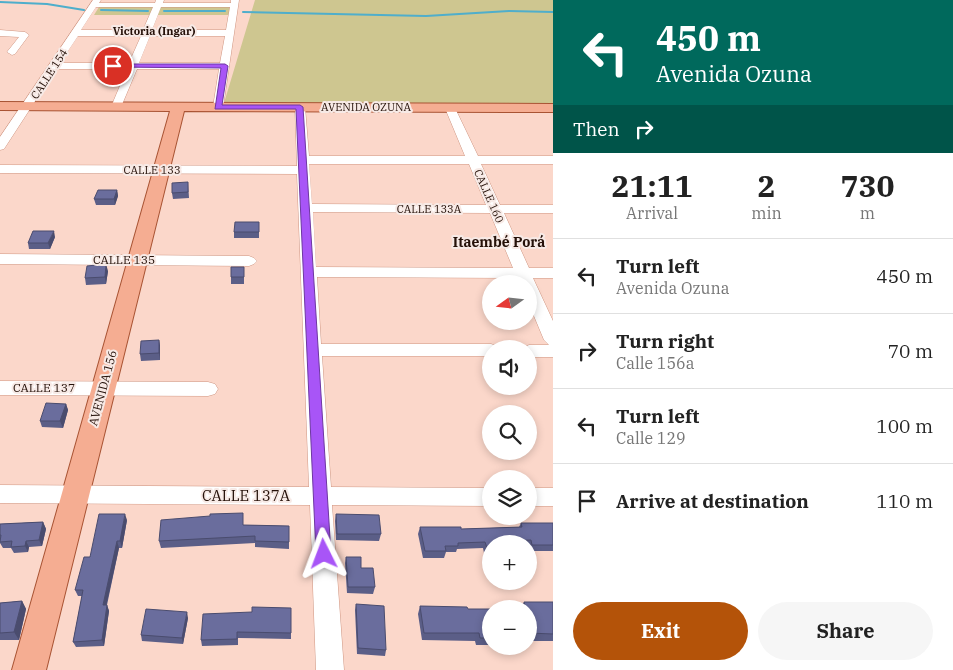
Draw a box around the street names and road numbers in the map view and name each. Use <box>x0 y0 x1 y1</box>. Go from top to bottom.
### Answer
street label: CALLE 154 <box>28 46 71 102</box>
street label: AVENIDA OZUNA <box>321 100 411 114</box>
street label: CALLE 133 <box>124 163 181 177</box>
street label: CALLE 160 <box>471 167 507 225</box>
street label: CALLE 133A <box>397 202 462 216</box>
street label: CALLE 135 <box>93 252 155 267</box>
street label: AVENIDA 156 <box>85 348 120 427</box>
street label: CALLE 137 <box>13 380 75 395</box>
street label: CALLE 137A <box>202 486 291 505</box>

